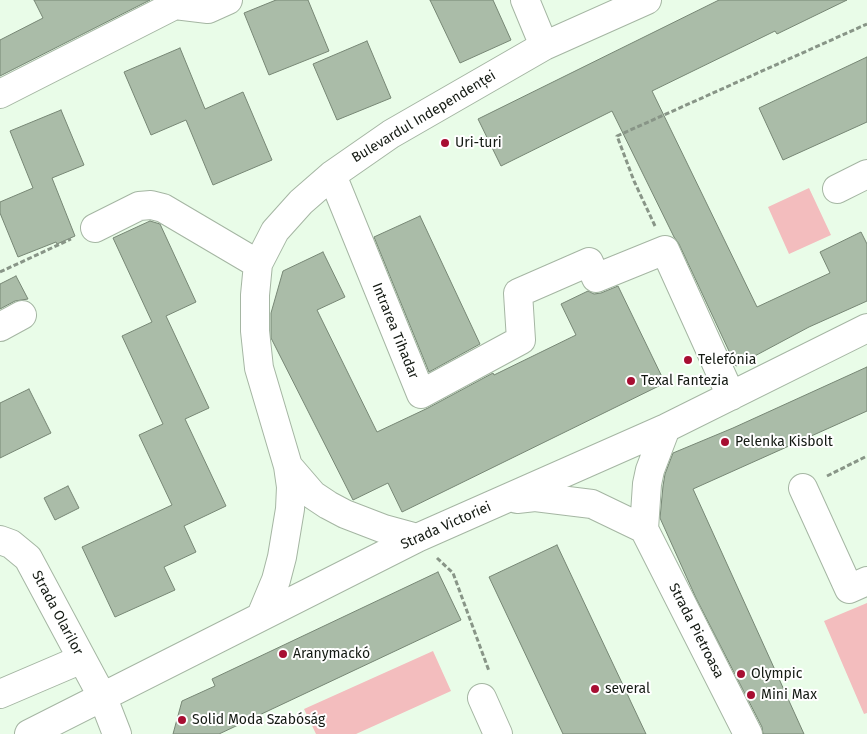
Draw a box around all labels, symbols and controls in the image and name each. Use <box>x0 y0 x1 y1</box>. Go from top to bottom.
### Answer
street label: Bulevardul Independenței <box>349 67 499 167</box>
place label: Uri-turi <box>455 135 502 151</box>
marker: Uri-turi <box>439 137 451 149</box>
street label: Intrarea Tihadar <box>368 281 422 381</box>
place label: Telefónia <box>698 352 756 368</box>
marker: Telefónia <box>682 354 694 366</box>
place label: Texal Fantezia <box>641 373 729 389</box>
marker: Texal Fantezia <box>625 375 637 387</box>
place label: Pelenka Kisbolt <box>735 434 833 450</box>
marker: Pelenka Kisbolt <box>719 436 731 448</box>
street label: Strada Victoriei <box>398 499 494 553</box>
street label: Strada Olarilor <box>28 568 86 658</box>
street label: Strada Pietroasa <box>665 581 727 681</box>
place label: Aranymackó <box>293 646 370 662</box>
marker: Aranymackó <box>277 648 289 660</box>
place label: Olympic <box>751 666 802 682</box>
marker: Olympic <box>735 668 747 680</box>
place label: several <box>605 681 650 697</box>
marker: several <box>589 683 601 695</box>
place label: Mini Max <box>761 687 817 703</box>
marker: Mini Max <box>745 689 757 701</box>
place label: Solid Moda Szabóság <box>192 712 325 728</box>
marker: Solid Moda Szabóság <box>176 714 188 726</box>

